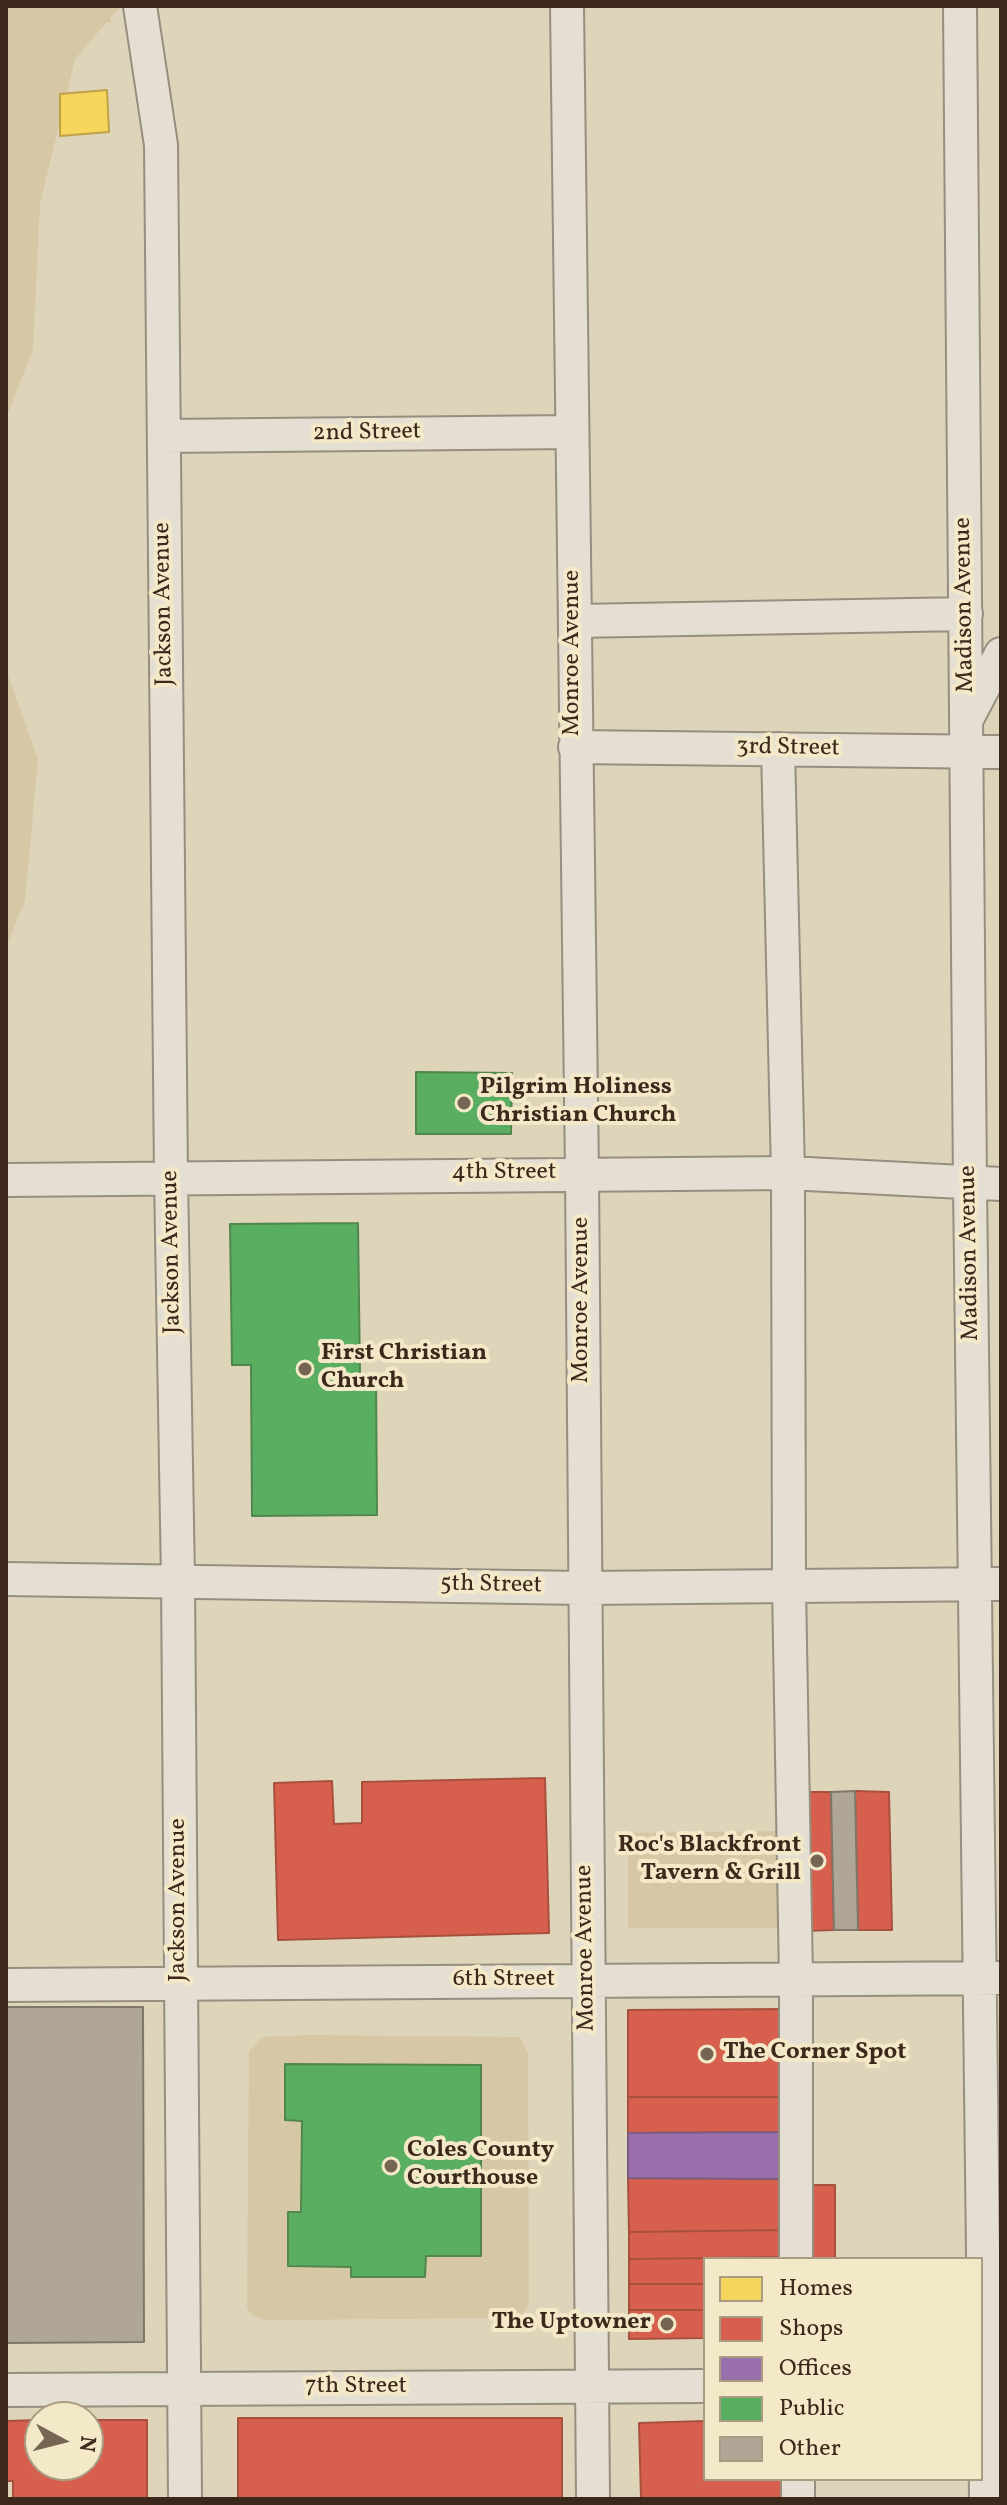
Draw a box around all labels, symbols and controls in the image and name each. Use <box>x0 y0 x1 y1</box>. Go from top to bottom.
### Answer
street label: 2nd Street <box>313 419 421 449</box>
street label: Madison Avenue <box>950 517 982 693</box>
street label: Jackson Avenue <box>149 522 181 686</box>
street label: Monroe Avenue <box>560 570 588 736</box>
street label: 3rd Street <box>736 734 840 764</box>
place label: Pilgrim Holiness Christian Church <box>480 1075 676 1131</box>
marker: Pilgrim Holiness Christian Church <box>455 1094 473 1112</box>
street label: 4th Street <box>452 1160 556 1188</box>
street label: Madison Avenue <box>955 1165 987 1341</box>
street label: Jackson Avenue <box>157 1170 189 1334</box>
street label: Monroe Avenue <box>569 1217 597 1383</box>
place label: First Christian Church <box>321 1341 487 1397</box>
marker: First Christian Church <box>296 1360 314 1378</box>
street label: 5th Street <box>440 1571 542 1601</box>
street label: Jackson Avenue <box>166 1818 194 1982</box>
place label: Roc's Blackfront Tavern & Grill <box>618 1833 801 1889</box>
marker: Roc's Blackfront Tavern & Grill <box>808 1852 826 1870</box>
street label: Monroe Avenue <box>571 1865 603 2031</box>
street label: 6th Street <box>453 1967 555 1995</box>
place label: The Corner Spot <box>723 2040 906 2068</box>
marker: The Corner Spot <box>698 2045 716 2063</box>
place label: Coles County Courthouse <box>407 2138 554 2194</box>
marker: Coles County Courthouse <box>382 2157 400 2175</box>
legend <box>703 2257 983 2481</box>
text: Homes <box>779 2272 853 2306</box>
place label: The Uptowner <box>492 2310 651 2338</box>
text: Shops <box>779 2312 843 2346</box>
marker: The Uptowner <box>658 2315 676 2333</box>
text: Offices <box>779 2352 852 2386</box>
street label: 7th Street <box>305 2374 407 2402</box>
text: Public <box>779 2392 845 2426</box>
north arrow <box>24 2401 104 2481</box>
text: Other <box>779 2432 841 2466</box>
text: N <box>70 2434 103 2454</box>

